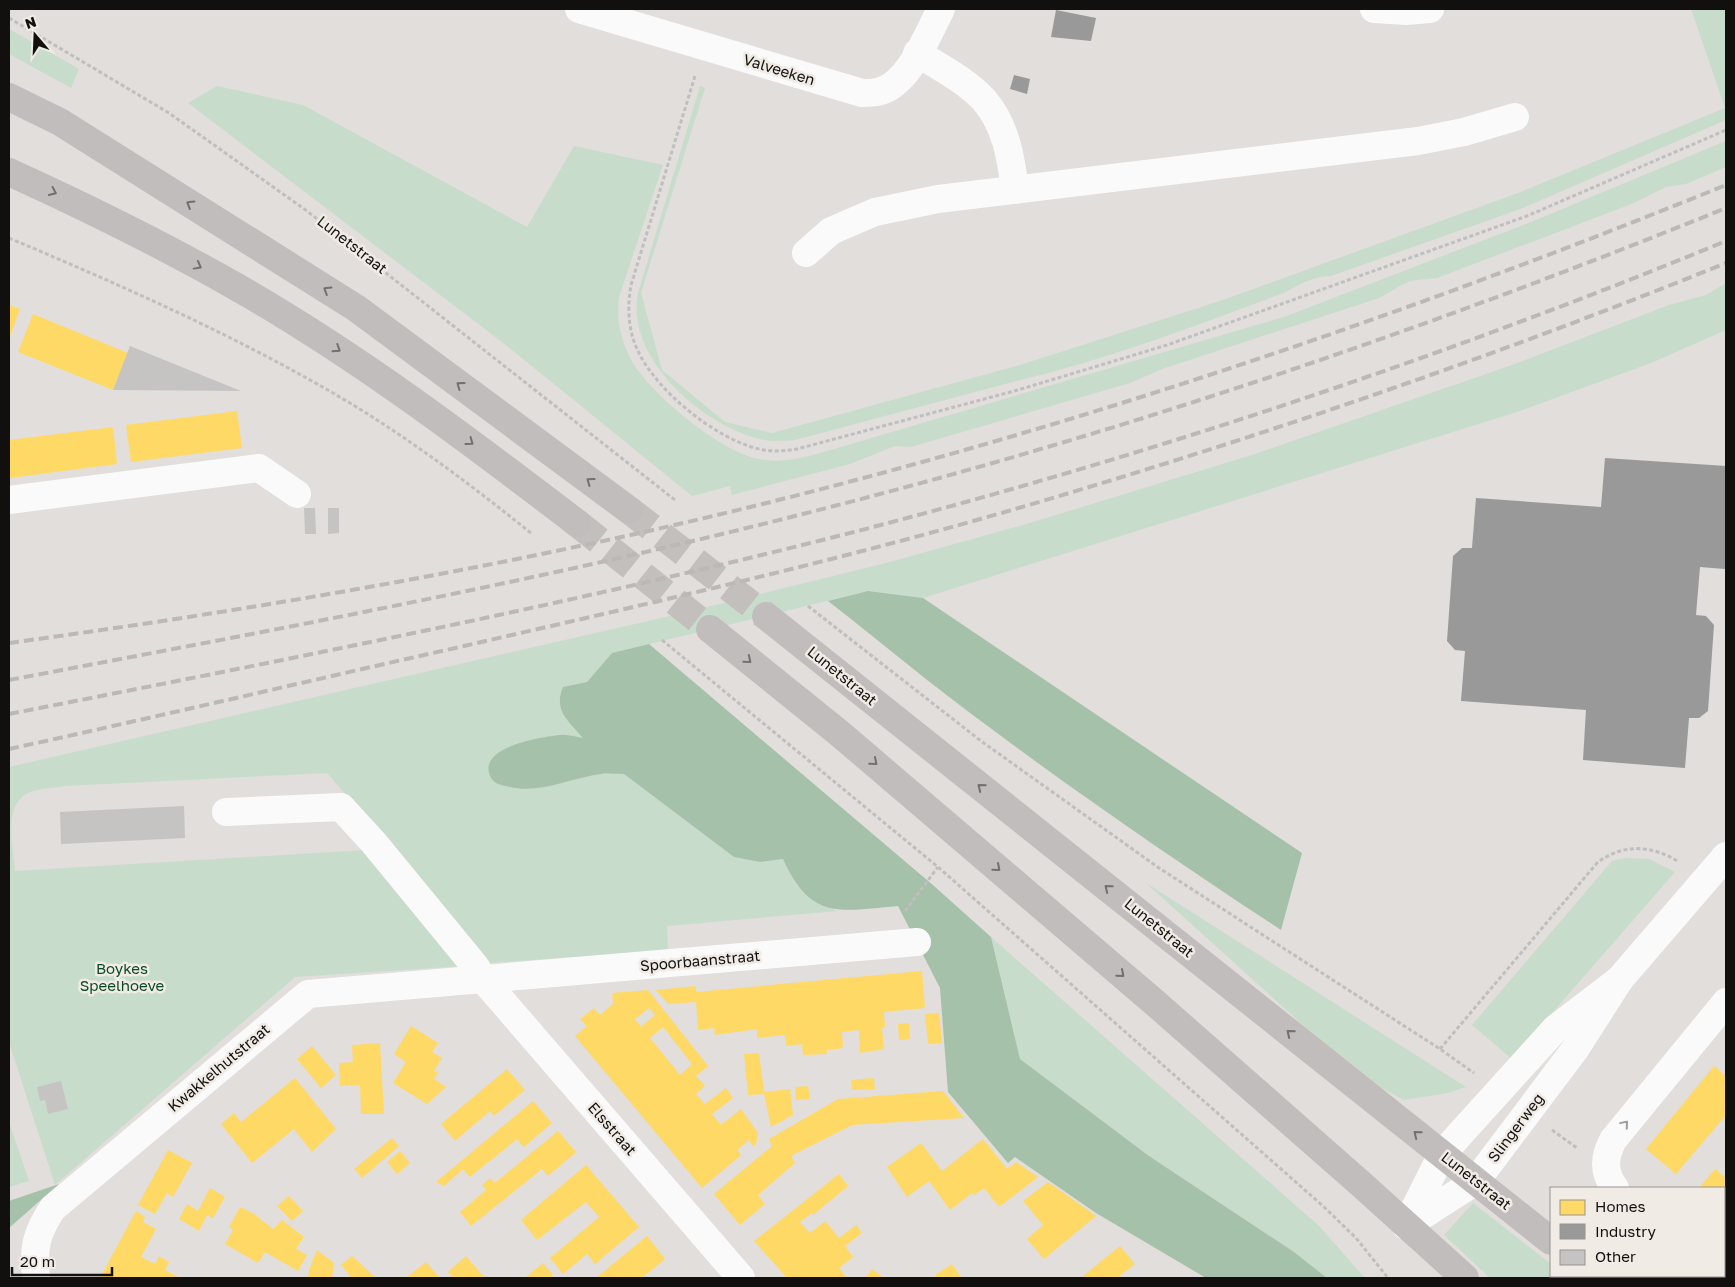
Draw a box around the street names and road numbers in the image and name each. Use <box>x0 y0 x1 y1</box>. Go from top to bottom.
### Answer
street label: Valveeken <box>741 50 817 88</box>
street label: Lunetstraat <box>314 211 391 277</box>
street label: Lunetstraat <box>804 642 881 709</box>
street label: Lunetstraat <box>1121 894 1198 961</box>
street label: Spoorbaanstraat <box>639 946 761 974</box>
street label: Kwakkelhutstraat <box>164 1019 273 1115</box>
street label: Slingerweg <box>1483 1089 1547 1165</box>
street label: Elsstraat <box>585 1098 641 1159</box>
street label: Lunetstraat <box>1438 1147 1515 1213</box>

